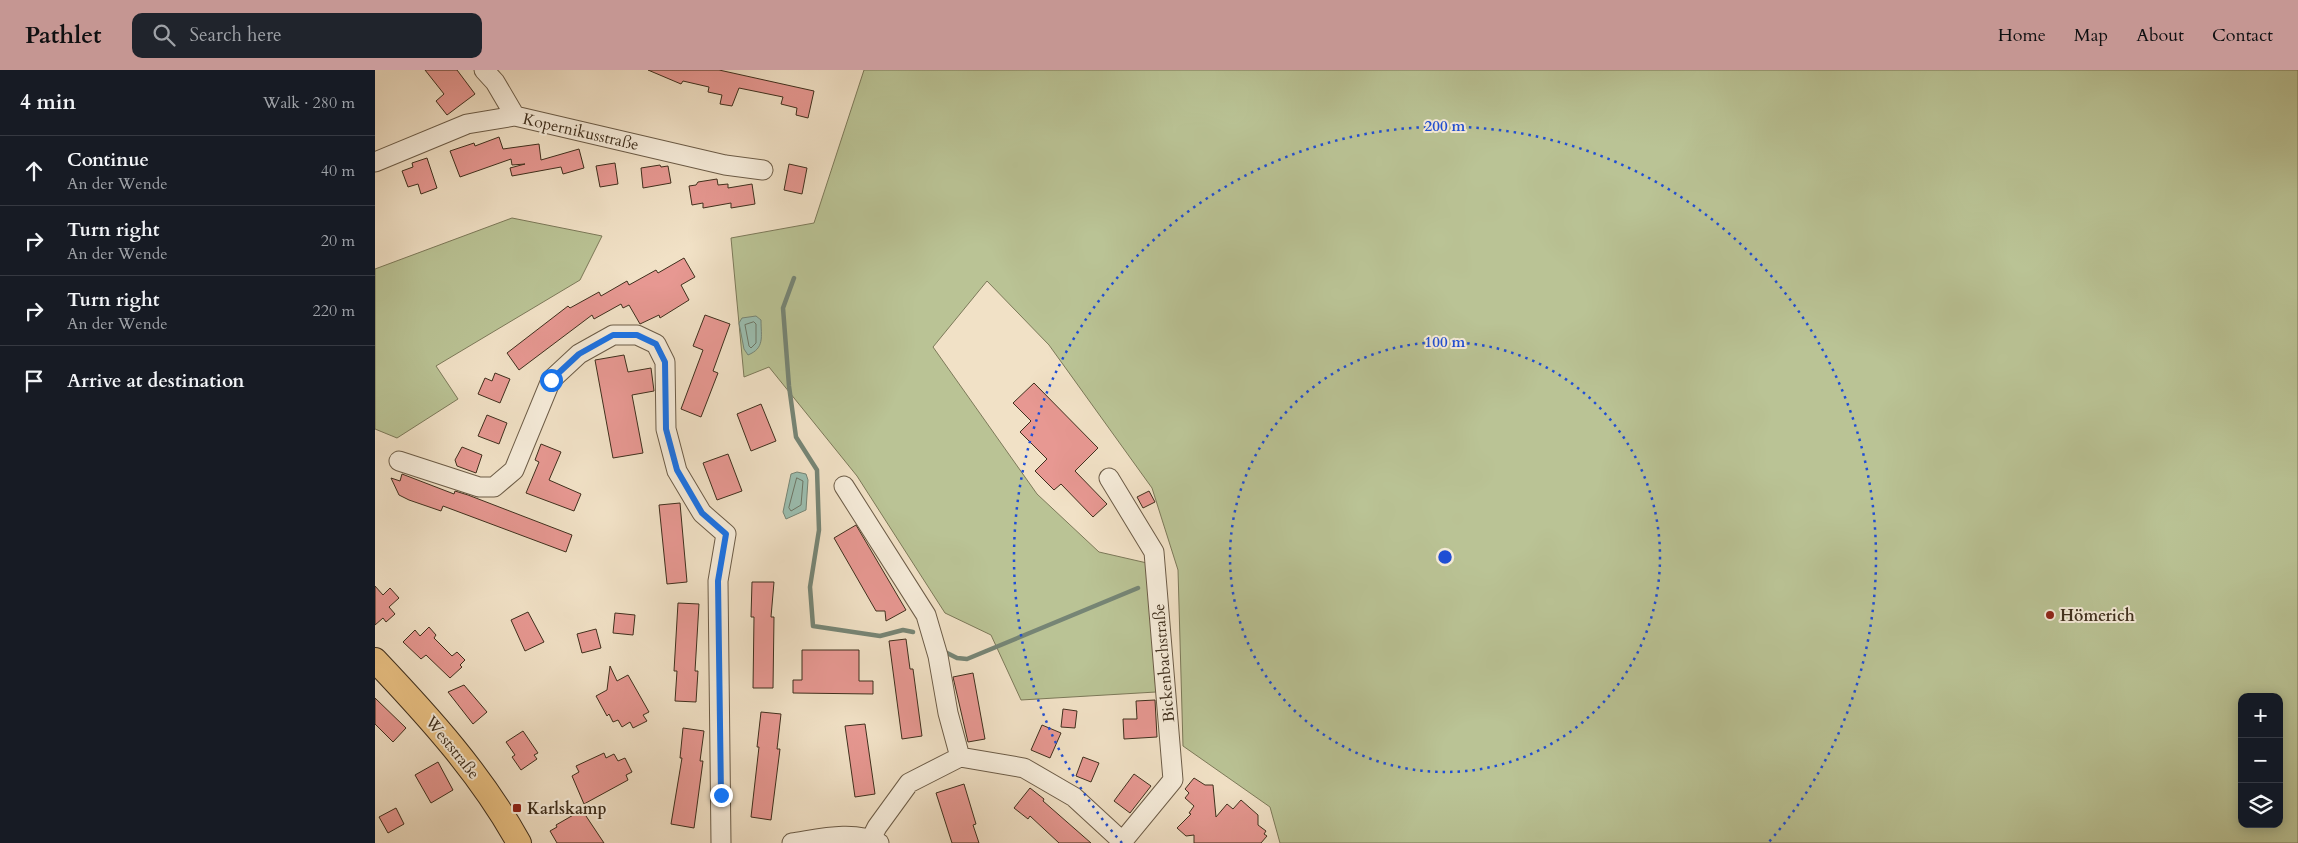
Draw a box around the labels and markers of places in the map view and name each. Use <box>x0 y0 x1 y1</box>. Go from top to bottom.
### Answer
centre of rings <box>1436 548 1454 566</box>
place label: Hömerich <box>2060 605 2135 627</box>
marker: Hömerich <box>2044 609 2056 621</box>
place label: Karlskamp <box>527 798 607 820</box>
marker: Karlskamp <box>511 802 523 814</box>

